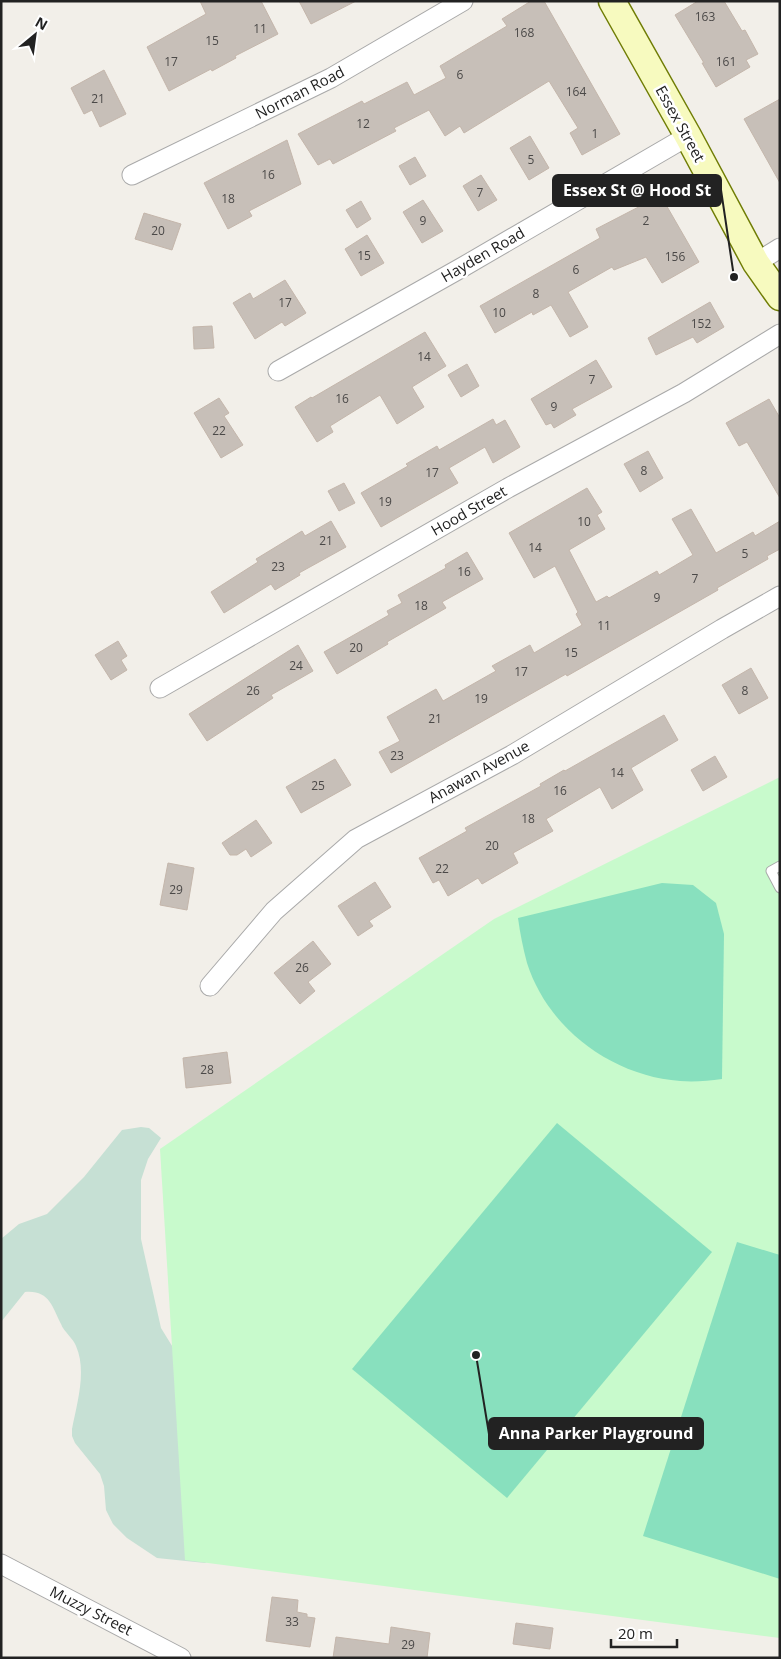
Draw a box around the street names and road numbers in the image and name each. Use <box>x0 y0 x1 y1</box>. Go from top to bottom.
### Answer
street label: Norman Road <box>252 61 348 123</box>
street label: Essex Street <box>652 82 710 165</box>
street label: Hayden Road <box>437 222 528 286</box>
street label: Hood Street <box>427 480 510 540</box>
street label: Anawan Avenue <box>425 735 532 807</box>
street label: Muzzy Street <box>47 1581 136 1639</box>

